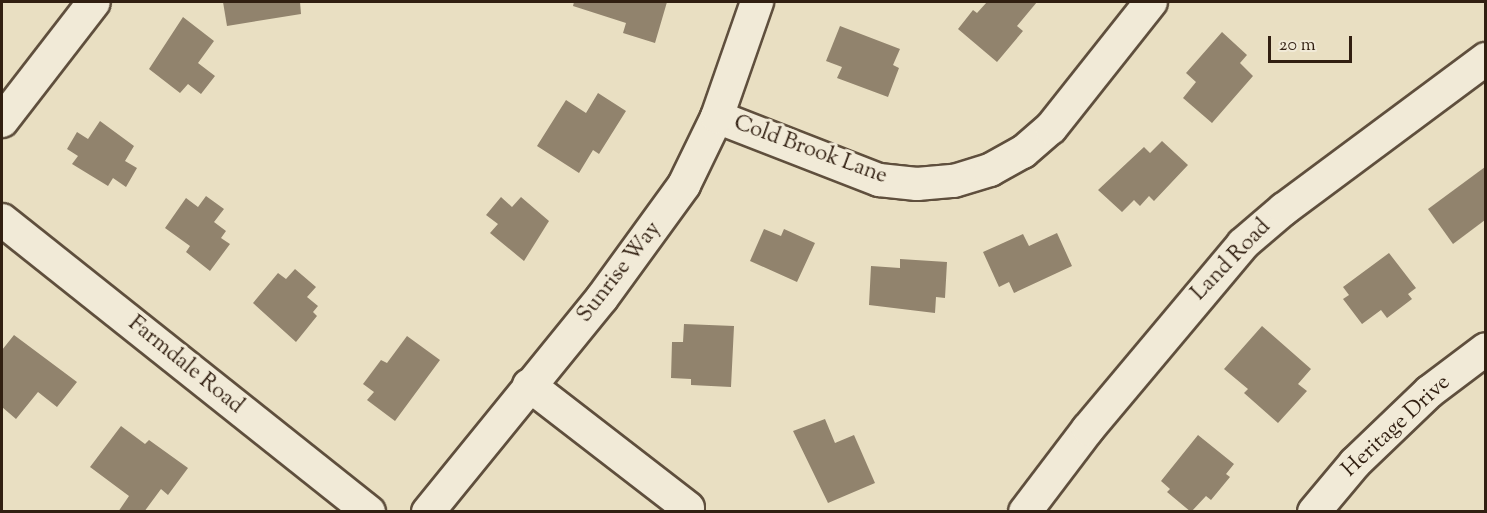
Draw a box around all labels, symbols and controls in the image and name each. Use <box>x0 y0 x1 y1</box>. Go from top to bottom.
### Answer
scale bar <box>1271 24 1355 62</box>
text: 20 m <box>1279 33 1316 59</box>
street label: Cold Brook Lane <box>730 111 890 191</box>
street label: Land Road <box>1187 215 1277 307</box>
street label: Sunrise Way <box>572 217 668 329</box>
street label: Farmdale Road <box>122 311 248 421</box>
street label: Heritage Drive <box>1338 370 1456 484</box>

